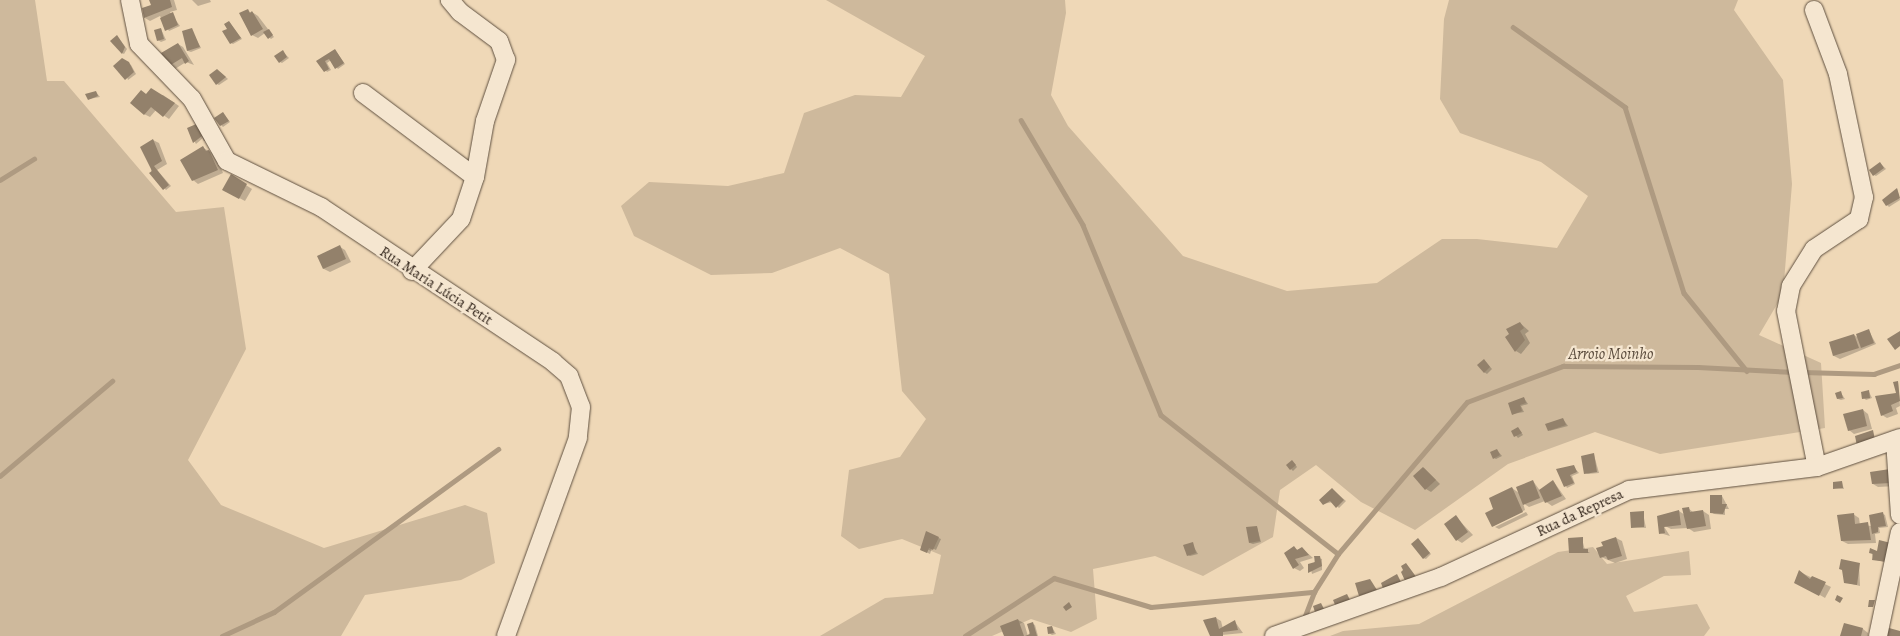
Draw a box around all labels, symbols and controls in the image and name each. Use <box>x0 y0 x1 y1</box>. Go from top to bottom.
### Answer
street label: Rua Maria Lúcia Petit <box>376 243 496 329</box>
water label: Arroio Moinho <box>1568 344 1654 364</box>
street label: Rua da Represa <box>1534 485 1626 541</box>

